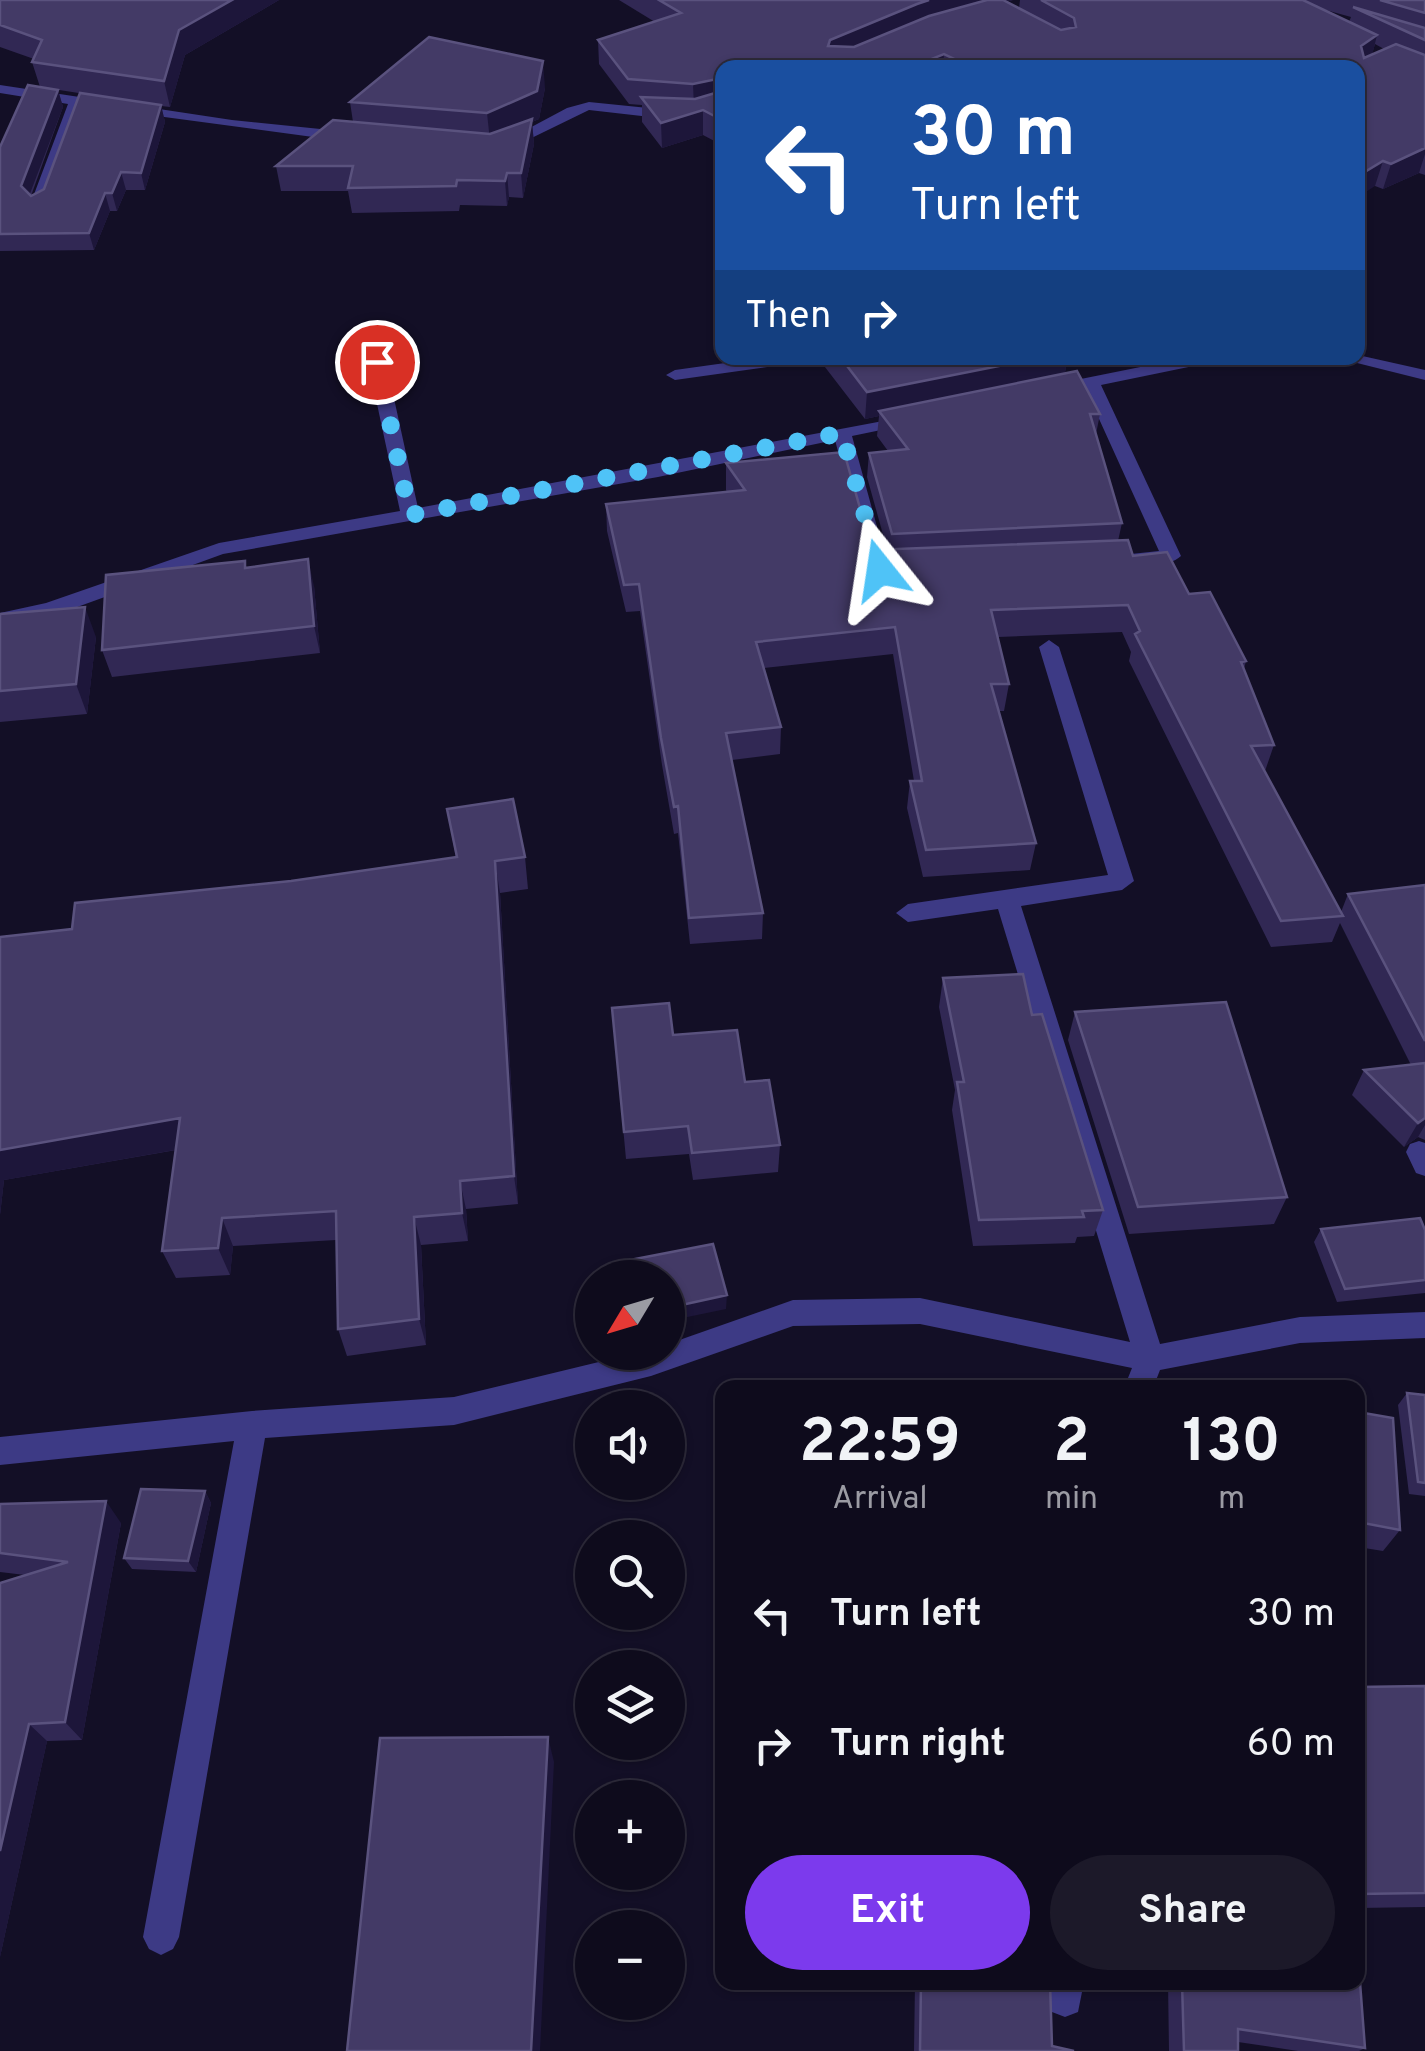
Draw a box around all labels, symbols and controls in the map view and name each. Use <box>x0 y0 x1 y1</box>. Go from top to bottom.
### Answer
text: 30 m <box>910 92 1076 181</box>
icon: left <box>745 100 875 230</box>
text: Turn left <box>910 179 1081 236</box>
icon: right <box>851 290 906 345</box>
text: Then <box>745 293 831 342</box>
pin <box>335 320 420 405</box>
icon: arrive <box>350 335 405 390</box>
position arrow <box>828 518 932 622</box>
north arrow <box>575 1260 685 1370</box>
map controls <box>575 1260 685 2020</box>
button: sound <box>575 1390 685 1500</box>
text: 22:59 <box>799 1407 961 1483</box>
text: 2 <box>1053 1407 1090 1483</box>
text: 130 <box>1182 1407 1281 1483</box>
text: Arrival <box>832 1480 928 1520</box>
text: min <box>1045 1480 1098 1520</box>
text: m <box>1218 1480 1245 1520</box>
button: search <box>575 1520 685 1630</box>
icon: left <box>745 1588 800 1643</box>
text: Turn left <box>830 1591 982 1640</box>
text: 30 m <box>1247 1591 1335 1640</box>
button: layers <box>575 1650 685 1760</box>
icon: right <box>745 1718 800 1773</box>
text: Turn right <box>830 1721 1005 1770</box>
text: 60 m <box>1247 1721 1335 1770</box>
button: + <box>575 1780 685 1890</box>
button: Exit <box>745 1855 1030 1970</box>
button: Share <box>1050 1855 1335 1970</box>
button: − <box>575 1910 685 2020</box>

